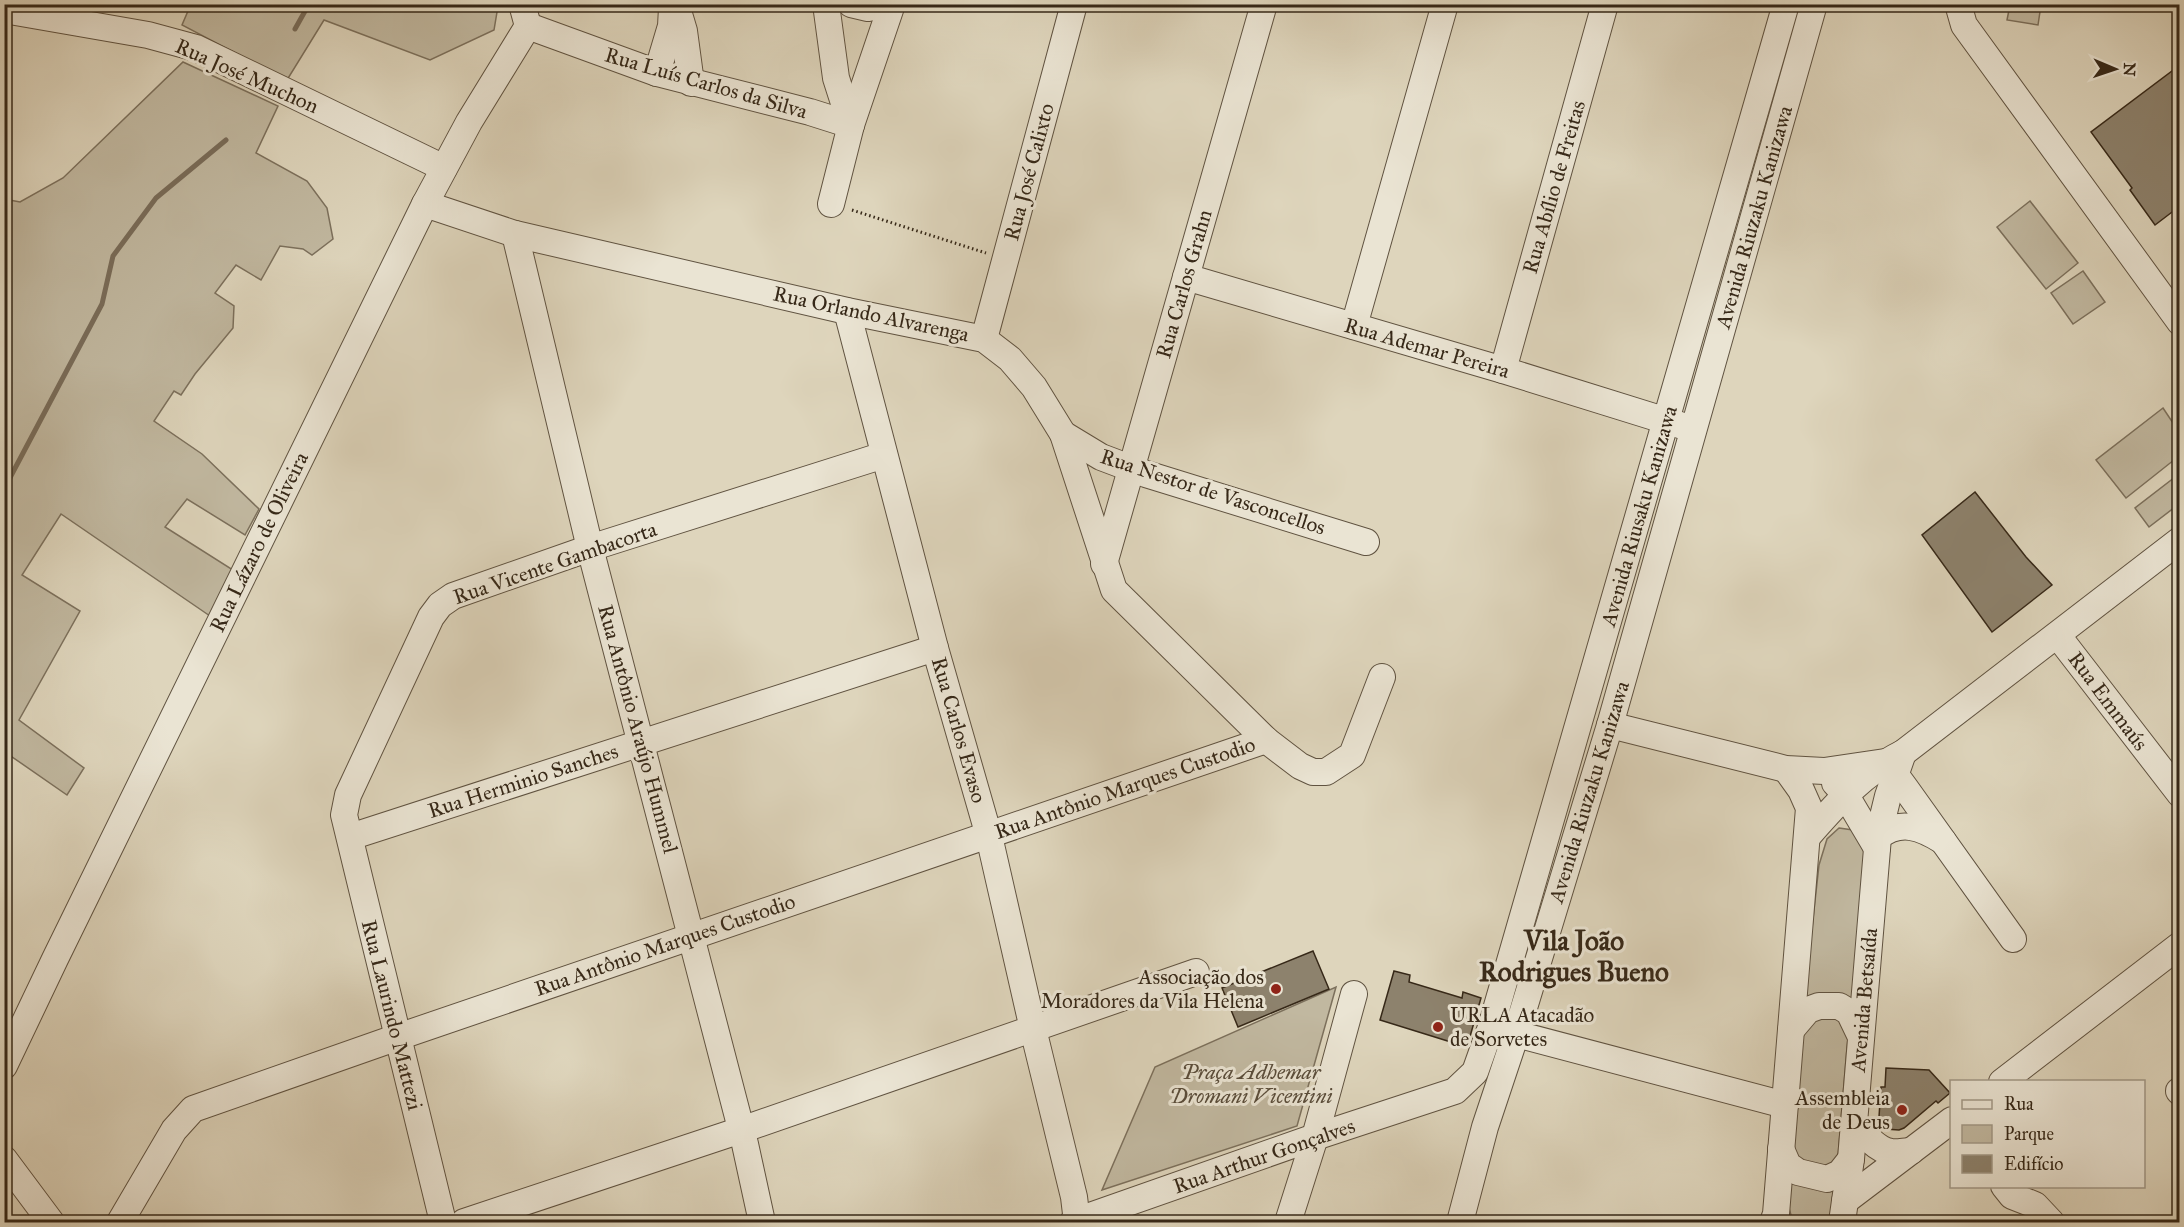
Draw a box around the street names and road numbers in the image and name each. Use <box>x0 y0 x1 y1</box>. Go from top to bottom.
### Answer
street label: Rua José Muchon <box>171 33 323 119</box>
street label: Rua Luís Carlos da Silva <box>602 42 810 124</box>
street label: Rua Abílio de Freitas <box>1517 97 1591 277</box>
street label: Rua José Calixto <box>998 100 1060 243</box>
street label: Avenida Riuzaku Kanizawa <box>1709 103 1798 332</box>
street label: Rua Carlos Grahn <box>1150 207 1218 361</box>
street label: Rua Orlando Alvarenga <box>771 281 971 347</box>
street label: Rua Ademar Pereira <box>1341 312 1513 384</box>
street label: Avenida Riusaku Kanizawa <box>1595 403 1683 630</box>
street label: Rua Nestor de Vasconcellos <box>1097 443 1329 541</box>
street label: Rua Lázaro de Oliveira <box>204 448 314 636</box>
street label: Rua Vicente Gambacorta <box>450 516 660 610</box>
street label: Rua Antônio Araújo Hummel <box>592 602 684 856</box>
street label: Rua Emmaús <box>2062 646 2154 756</box>
street label: Rua Carlos Evaso <box>926 654 992 806</box>
street label: Avenida Riuzaku Kanizawa <box>1543 678 1635 907</box>
street label: Rua Antônio Marques Custodio <box>991 731 1259 845</box>
street label: Rua Herminio Sanches <box>425 738 621 824</box>
street label: Rua Antônio Marques Custodio <box>531 888 799 1002</box>
street label: Rua Laurindo Mattezi <box>356 917 428 1113</box>
street label: Avenida Betsaída <box>1845 927 1883 1074</box>
street label: Rua Arthur Gonçalves <box>1170 1113 1358 1199</box>

